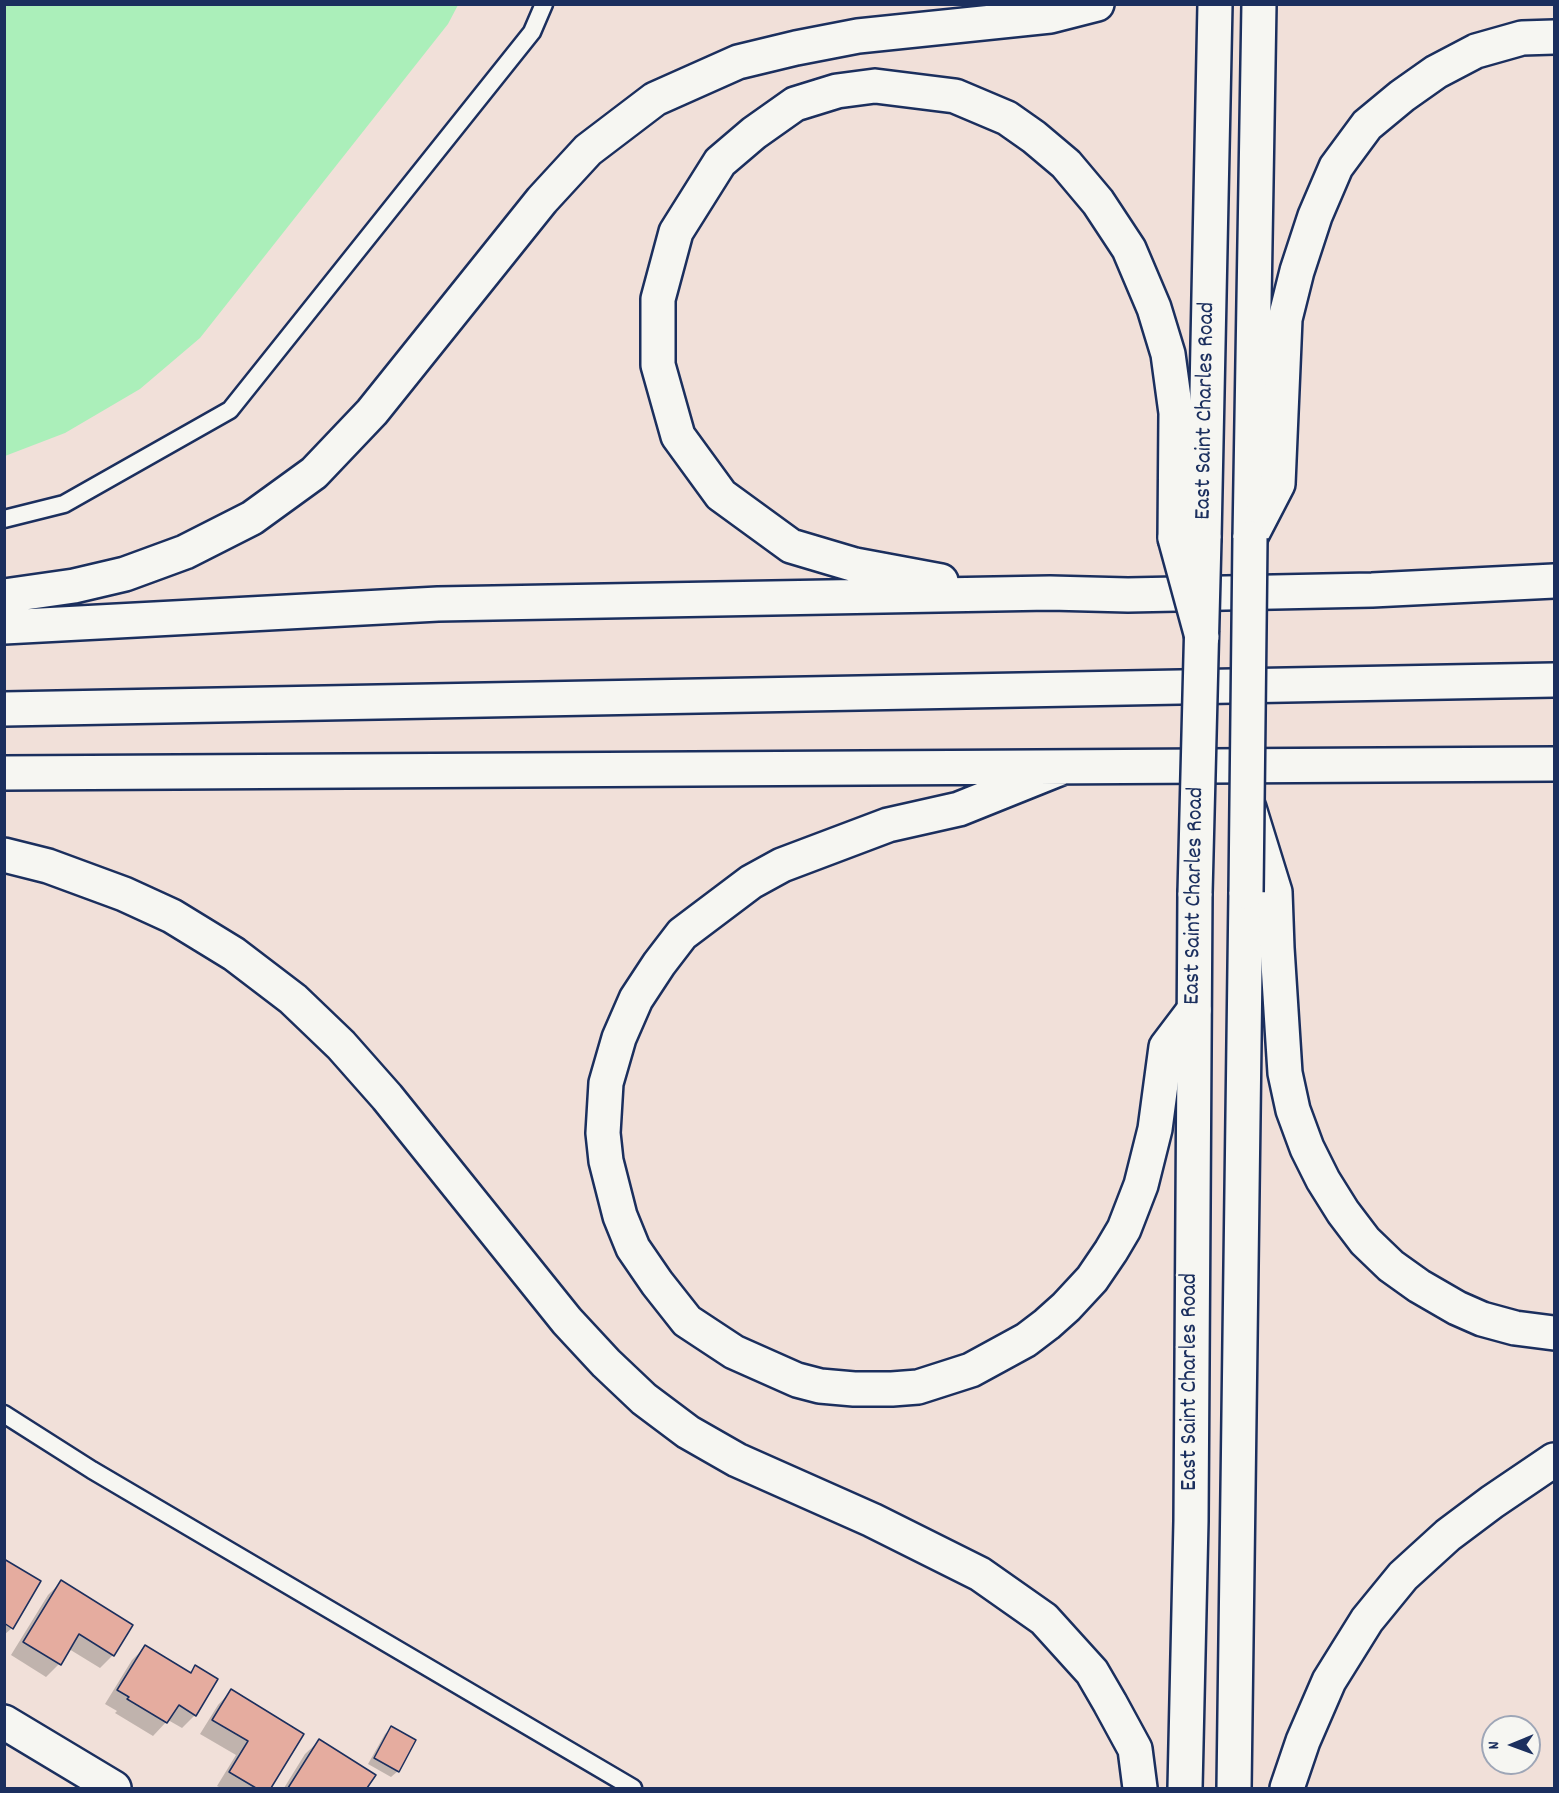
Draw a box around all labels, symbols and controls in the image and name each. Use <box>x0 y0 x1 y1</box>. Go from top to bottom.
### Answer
street label: East Saint Charles Road <box>1191 302 1223 520</box>
street label: East Saint Charles Road <box>1180 787 1212 1005</box>
street label: East Saint Charles Road <box>1178 1273 1206 1491</box>
north arrow <box>1481 1715 1541 1775</box>
text: N <box>1483 1741 1506 1749</box>

